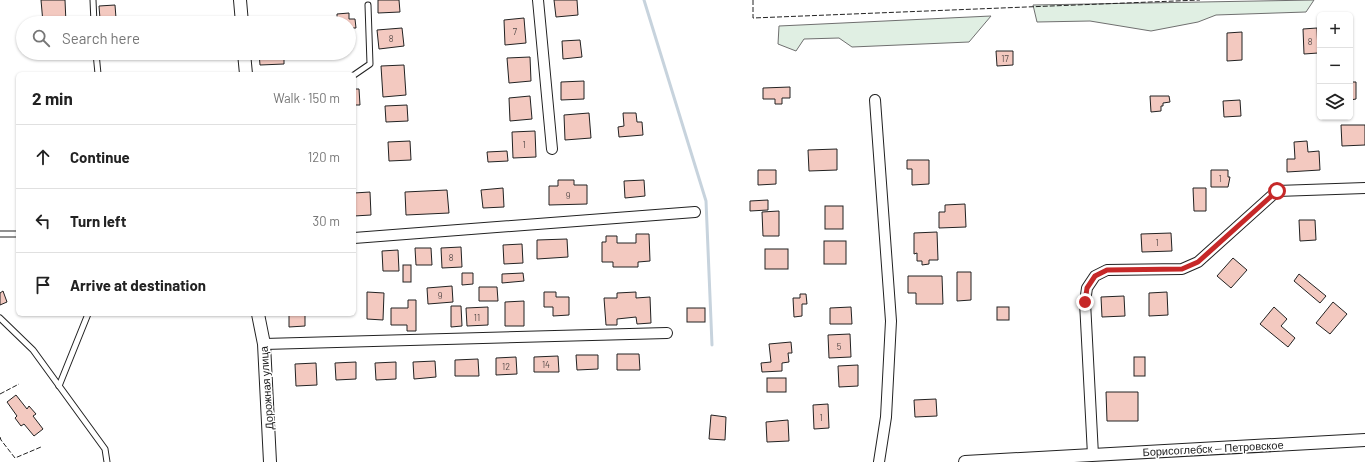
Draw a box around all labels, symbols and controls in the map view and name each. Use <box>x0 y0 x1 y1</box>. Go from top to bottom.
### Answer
map controls <box>1317 12 1353 120</box>
button: + <box>1317 12 1353 48</box>
search box <box>16 16 356 60</box>
house number: 7 <box>513 26 518 37</box>
icon: search <box>30 27 52 49</box>
text: Search here <box>62 29 140 47</box>
house number: 8 <box>389 33 394 44</box>
house number: 8 <box>1308 36 1313 47</box>
button: − <box>1317 48 1353 84</box>
house number: 17 <box>1001 53 1009 64</box>
button: layers <box>1317 84 1353 120</box>
text: 2 min <box>32 88 73 108</box>
text: Walk · 150 m <box>273 90 340 106</box>
house number: 1 <box>522 139 526 150</box>
icon: ahead <box>32 146 54 168</box>
text: Continue <box>70 148 130 166</box>
text: 120 m <box>308 149 340 165</box>
house number: 1 <box>1218 173 1222 184</box>
route start <box>1268 182 1286 200</box>
house number: 9 <box>566 190 571 201</box>
icon: left <box>32 210 54 232</box>
text: Turn left <box>70 212 126 230</box>
text: 30 m <box>313 213 340 229</box>
house number: 1 <box>1155 237 1159 248</box>
house number: 8 <box>449 252 454 263</box>
icon: arrive <box>32 274 54 296</box>
text: Arrive at destination <box>70 276 206 294</box>
house number: 9 <box>438 290 443 301</box>
route end <box>1076 293 1094 311</box>
house number: 11 <box>474 312 480 323</box>
house number: 5 <box>837 341 842 352</box>
street label: Дорожная улица <box>257 345 275 430</box>
house number: 14 <box>542 359 550 370</box>
house number: 12 <box>502 361 510 372</box>
house number: 1 <box>819 412 823 423</box>
street label: Борисоглебск — Петровское <box>1142 438 1284 458</box>

